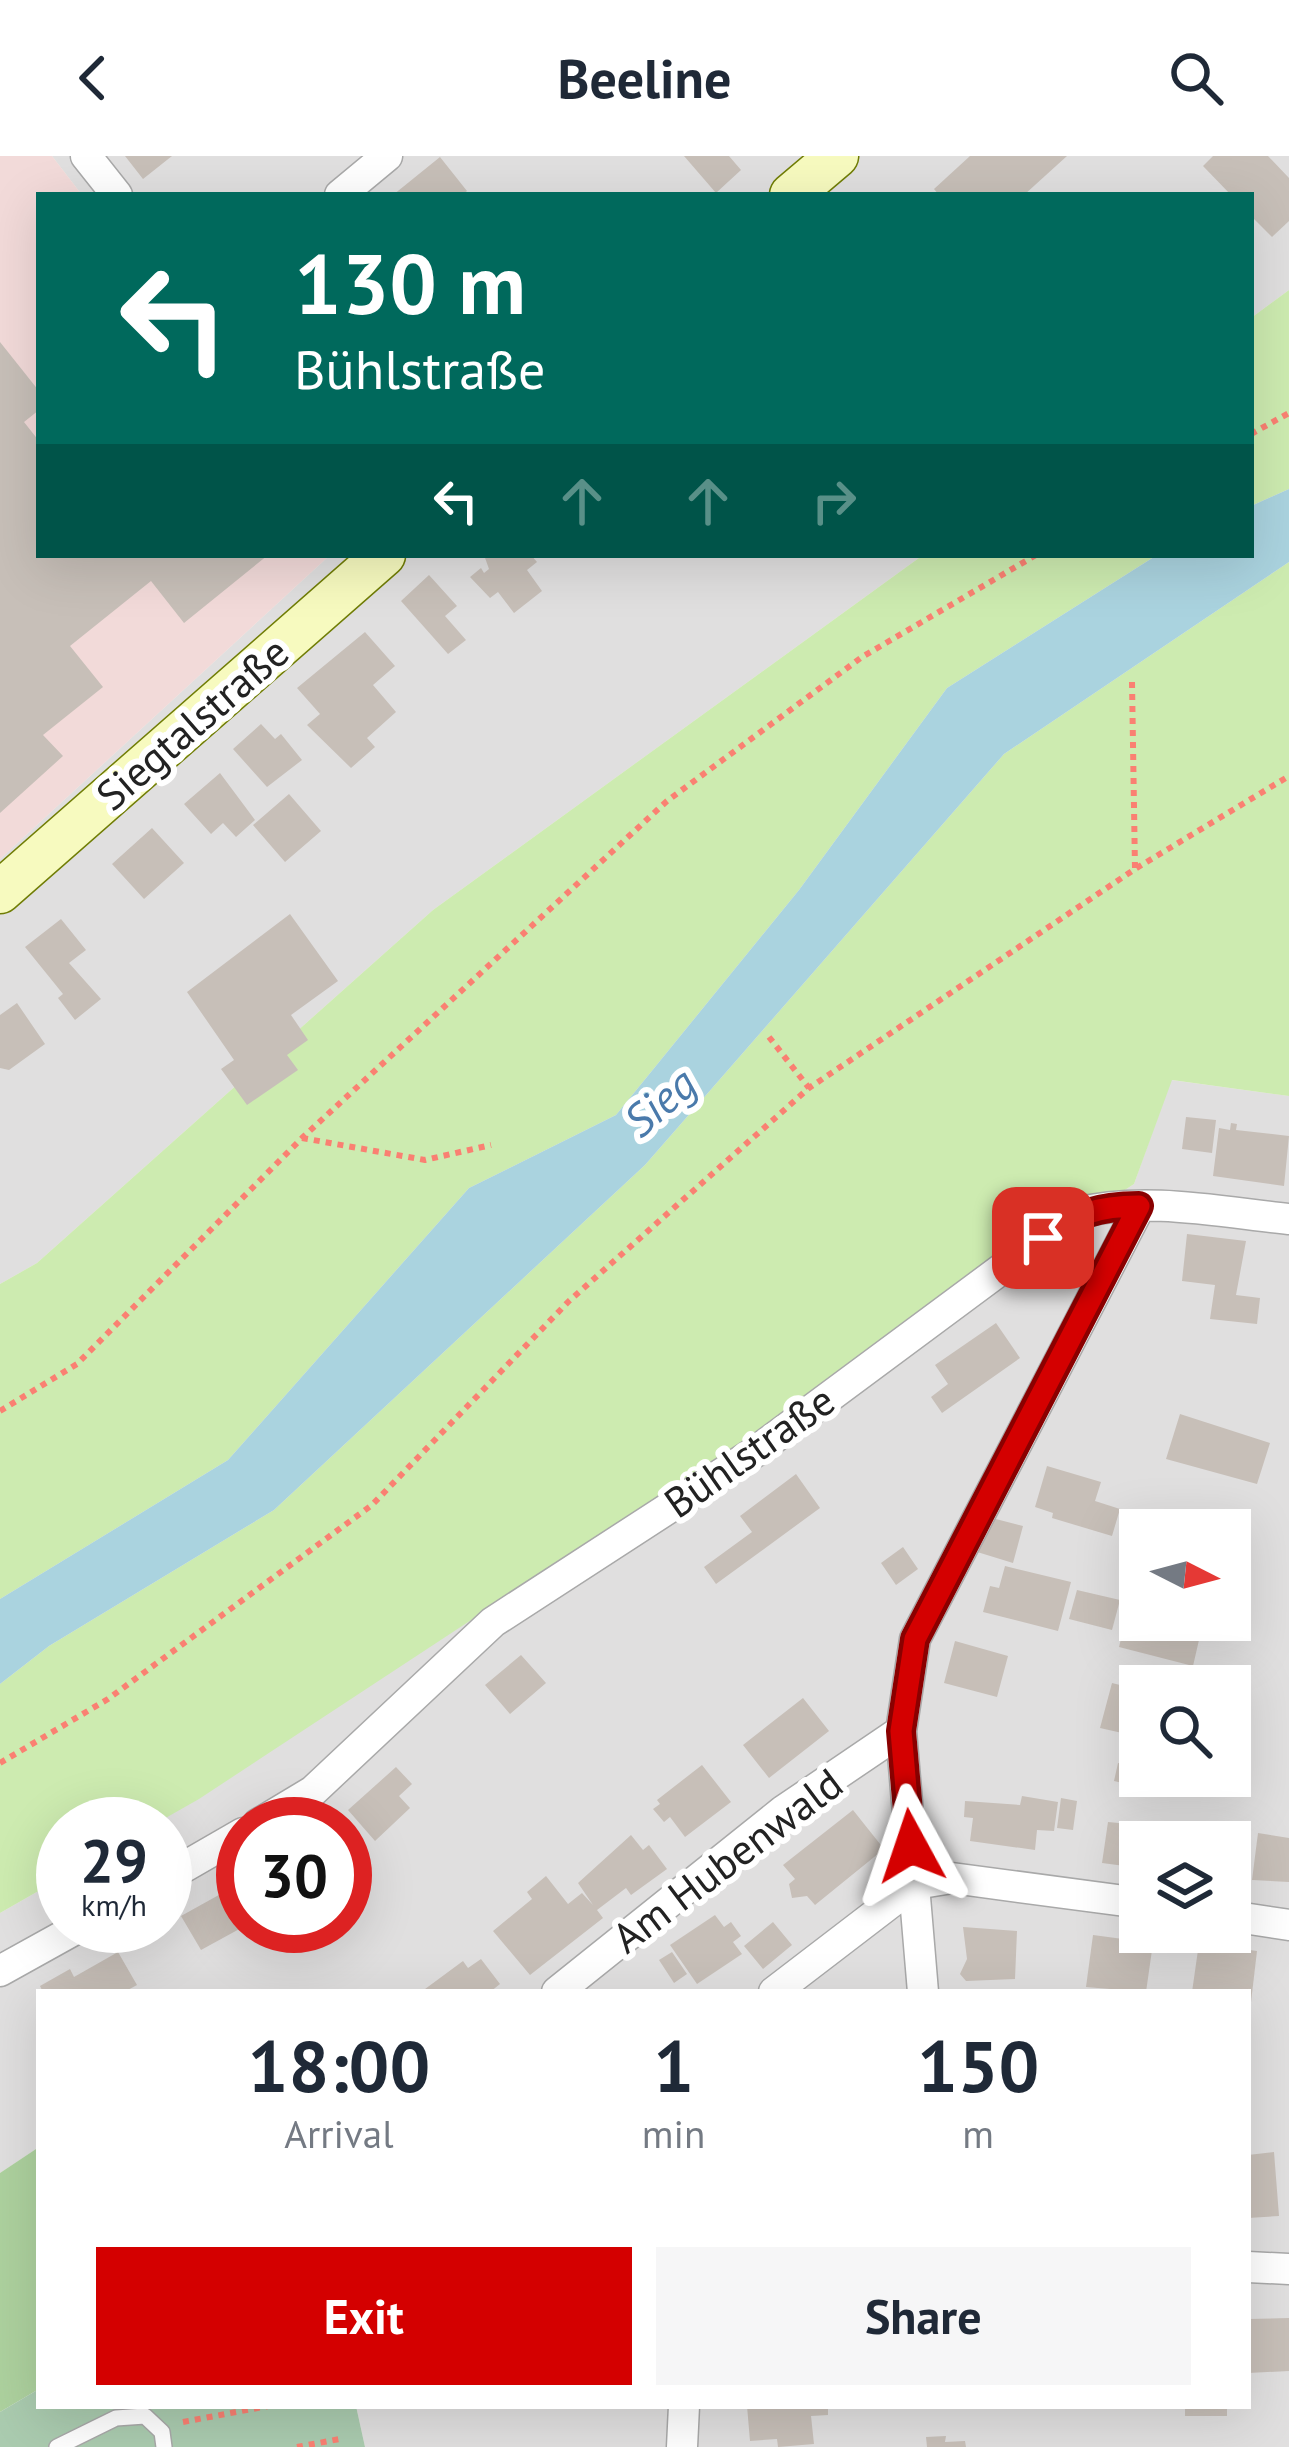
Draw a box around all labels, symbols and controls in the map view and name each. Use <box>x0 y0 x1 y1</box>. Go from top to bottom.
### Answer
text: Beeline <box>558 43 731 113</box>
icon: back <box>60 45 126 111</box>
icon: search <box>1163 45 1229 111</box>
text: 130 m <box>294 228 526 337</box>
icon: left <box>96 240 252 396</box>
text: Bühlstraße <box>294 334 546 404</box>
icon: left <box>423 468 489 534</box>
icon: ahead <box>549 468 615 534</box>
icon: ahead <box>675 468 741 534</box>
icon: right <box>801 468 867 534</box>
street label: Siegtalstraße <box>84 624 300 822</box>
water label: Sieg <box>611 1053 708 1148</box>
pin <box>992 1187 1094 1289</box>
icon: arrive <box>1010 1205 1076 1271</box>
street label: Bühlstraße <box>653 1372 845 1530</box>
north arrow <box>1119 1509 1251 1641</box>
map controls <box>1119 1509 1251 1953</box>
button: search <box>1119 1665 1251 1797</box>
street label: Am Hubenwald <box>601 1755 853 1965</box>
position arrow <box>848 1783 974 1909</box>
speed limit sign: 30 <box>216 1797 372 1953</box>
text: 29 <box>80 1821 148 1899</box>
button: layers <box>1119 1821 1251 1953</box>
text: km/h <box>81 1885 147 1924</box>
text: 18:00 <box>248 2019 430 2112</box>
text: 1 <box>653 2019 694 2112</box>
text: 150 <box>917 2019 1039 2112</box>
text: Arrival <box>284 2108 394 2159</box>
text: min <box>642 2108 705 2159</box>
text: m <box>962 2108 994 2159</box>
button: Exit <box>96 2247 632 2385</box>
button: Share <box>656 2247 1191 2385</box>

